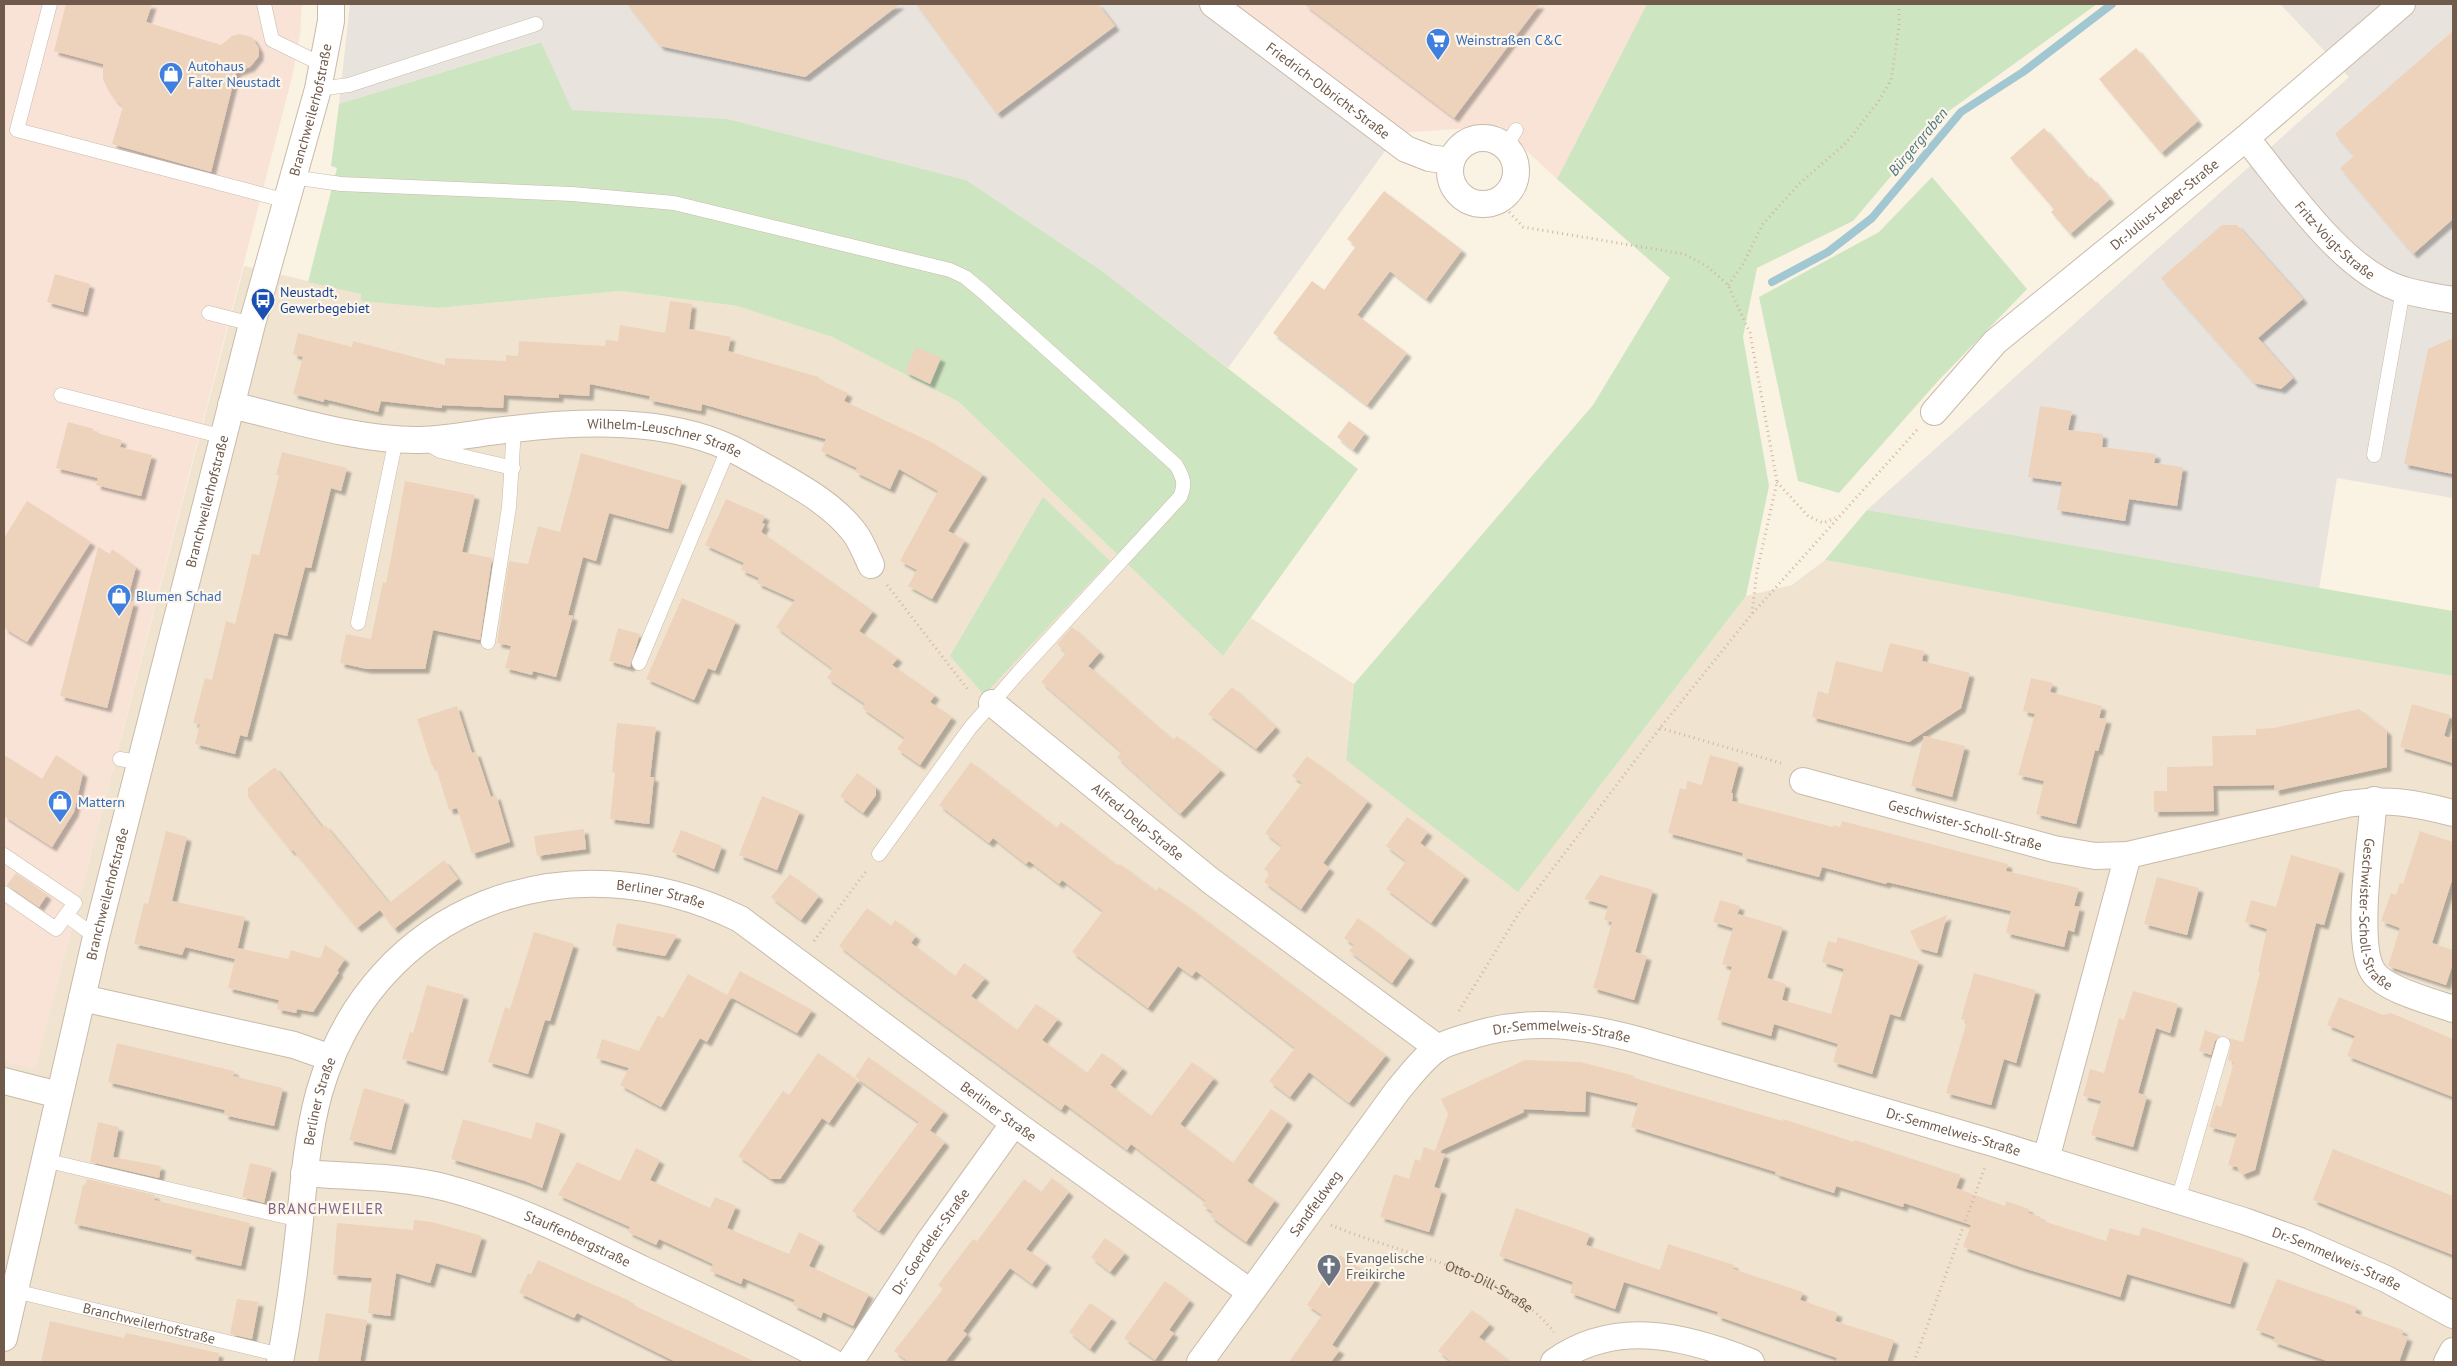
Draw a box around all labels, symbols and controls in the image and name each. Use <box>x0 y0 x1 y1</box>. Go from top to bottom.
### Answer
supermarket icon: Weinstraßen C&C <box>1425 27 1451 61</box>
place label: Weinstraßen C&C <box>1456 31 1562 49</box>
street label: Friedrich-Olbricht-Straße <box>1263 38 1394 143</box>
street label: Branchweilerhofstraße <box>285 42 335 178</box>
place label: Autohaus Falter Neustadt <box>188 57 281 91</box>
shop icon: Autohaus Falter Neustadt <box>158 61 184 95</box>
water label: Bürgergraben <box>1884 104 1952 179</box>
street label: Dr.-Julius-Leber-Straße <box>2106 155 2222 254</box>
street label: Fritz-Voigt-Straße <box>2291 197 2379 284</box>
place label: Neustadt, Gewerbegebiet <box>280 283 370 317</box>
bus stop icon: Neustadt, Gewerbegebiet <box>250 287 276 321</box>
street label: Wilhelm-Leuschner Straße <box>587 415 745 461</box>
street label: Branchweilerhofstraße <box>181 433 232 569</box>
shop icon: Blumen Schad <box>106 583 132 617</box>
place label: Blumen Schad <box>136 587 222 605</box>
street label: Alfred-Delp-Straße <box>1088 779 1188 864</box>
shop icon: Mattern <box>47 789 73 823</box>
place label: Mattern <box>78 793 125 811</box>
street label: Geschwister-Scholl-Straße <box>1886 796 2044 854</box>
street label: Branchweilerhofstraße <box>82 826 132 962</box>
street label: Geschwister-Scholl-Straße <box>2355 837 2396 994</box>
street label: Berliner Straße <box>616 876 708 912</box>
street label: Dr.-Semmelweis-Straße <box>1491 1016 1633 1047</box>
street label: Berliner Straße <box>299 1054 340 1147</box>
street label: Berliner Straße <box>957 1077 1040 1145</box>
street label: Dr.-Semmelweis-Straße <box>1884 1104 2023 1160</box>
street label: Sandfeldweg <box>1285 1167 1345 1240</box>
street label: Dr.- Goerdeler-Straße <box>888 1185 973 1298</box>
district label: BRANCHWEILER <box>268 1199 384 1218</box>
street label: Stauffenbergstraße <box>522 1206 633 1271</box>
street label: Dr.-Semmelweis-Straße <box>2270 1223 2405 1295</box>
place label: Evangelische Freikirche <box>1346 1249 1424 1283</box>
church icon: Evangelische Freikirche <box>1316 1253 1342 1287</box>
street label: Otto-Dill-Straße <box>1443 1256 1537 1316</box>
street label: Branchweilerhofstraße <box>81 1299 217 1348</box>

